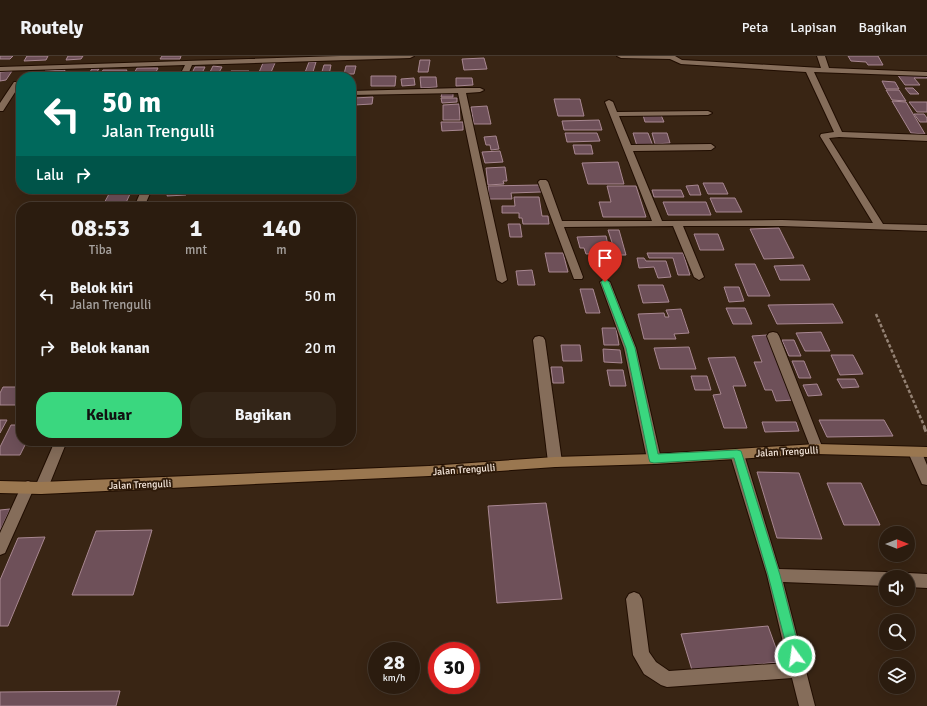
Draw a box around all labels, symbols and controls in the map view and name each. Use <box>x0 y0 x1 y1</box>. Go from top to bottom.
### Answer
text: Routely <box>20 16 83 40</box>
text: Peta <box>742 19 768 36</box>
text: Lapisan <box>790 19 837 36</box>
text: Bagikan <box>859 19 907 36</box>
text: 50 m <box>102 86 161 120</box>
icon: left <box>36 88 88 140</box>
text: Jalan Trengulli <box>102 120 215 142</box>
icon: right <box>72 164 94 186</box>
text: Lalu <box>36 166 64 184</box>
text: 08:53 <box>71 213 130 243</box>
text: 1 <box>190 213 202 243</box>
text: 140 <box>262 213 301 243</box>
pin <box>588 241 622 282</box>
text: Tiba <box>89 242 112 258</box>
text: mnt <box>185 242 207 258</box>
text: m <box>276 242 287 258</box>
icon: arrive <box>594 247 616 269</box>
text: Belok kiri <box>70 279 133 297</box>
icon: left <box>36 285 58 307</box>
text: 50 m <box>305 287 336 305</box>
text: Jalan Trengulli <box>70 297 151 313</box>
icon: right <box>36 337 58 359</box>
text: Belok kanan <box>70 339 150 357</box>
text: 20 m <box>305 339 336 357</box>
button: Keluar <box>36 392 182 438</box>
button: Bagikan <box>190 392 336 438</box>
street label: Jalan Trengulli <box>756 444 819 460</box>
street label: Jalan Trengulli <box>432 462 496 478</box>
street label: Jalan Trengulli <box>109 478 171 492</box>
north arrow <box>879 526 915 562</box>
map controls <box>879 526 915 694</box>
button: sound <box>879 570 915 606</box>
button: search <box>879 614 915 650</box>
position arrow <box>774 635 816 677</box>
speed limit sign: 30 <box>428 642 480 694</box>
text: 28 <box>383 650 405 675</box>
button: layers <box>879 658 915 694</box>
text: km/h <box>383 672 405 684</box>

